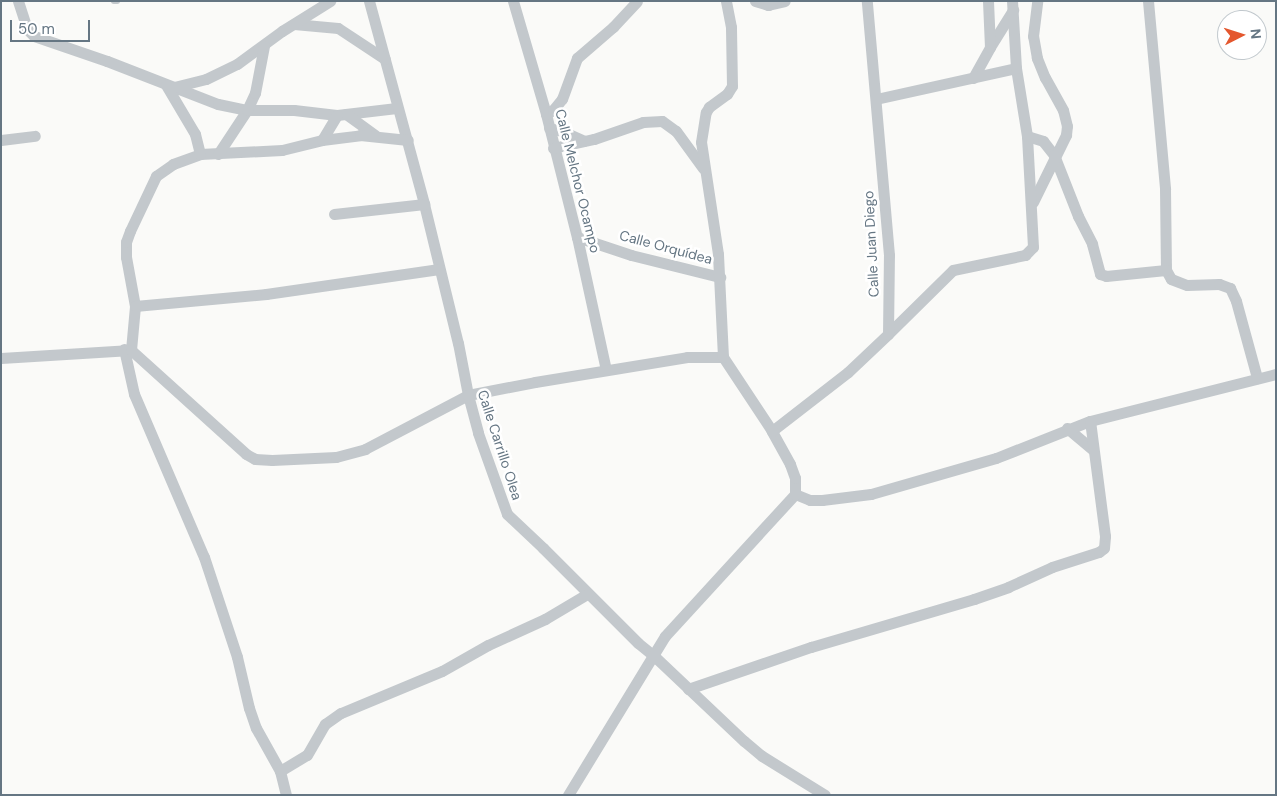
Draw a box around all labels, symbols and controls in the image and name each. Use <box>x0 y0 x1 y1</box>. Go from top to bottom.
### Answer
scale bar <box>12 10 92 42</box>
north arrow <box>1217 10 1267 60</box>
text: 50 m <box>18 19 55 39</box>
text: N <box>1247 28 1265 40</box>
street label: Calle Melchor Ocampo <box>552 107 604 255</box>
street label: Calle Juan Diego <box>860 190 882 298</box>
street label: Calle Orquídea <box>618 227 714 267</box>
street label: Calle Carrillo Olea <box>474 388 526 502</box>

